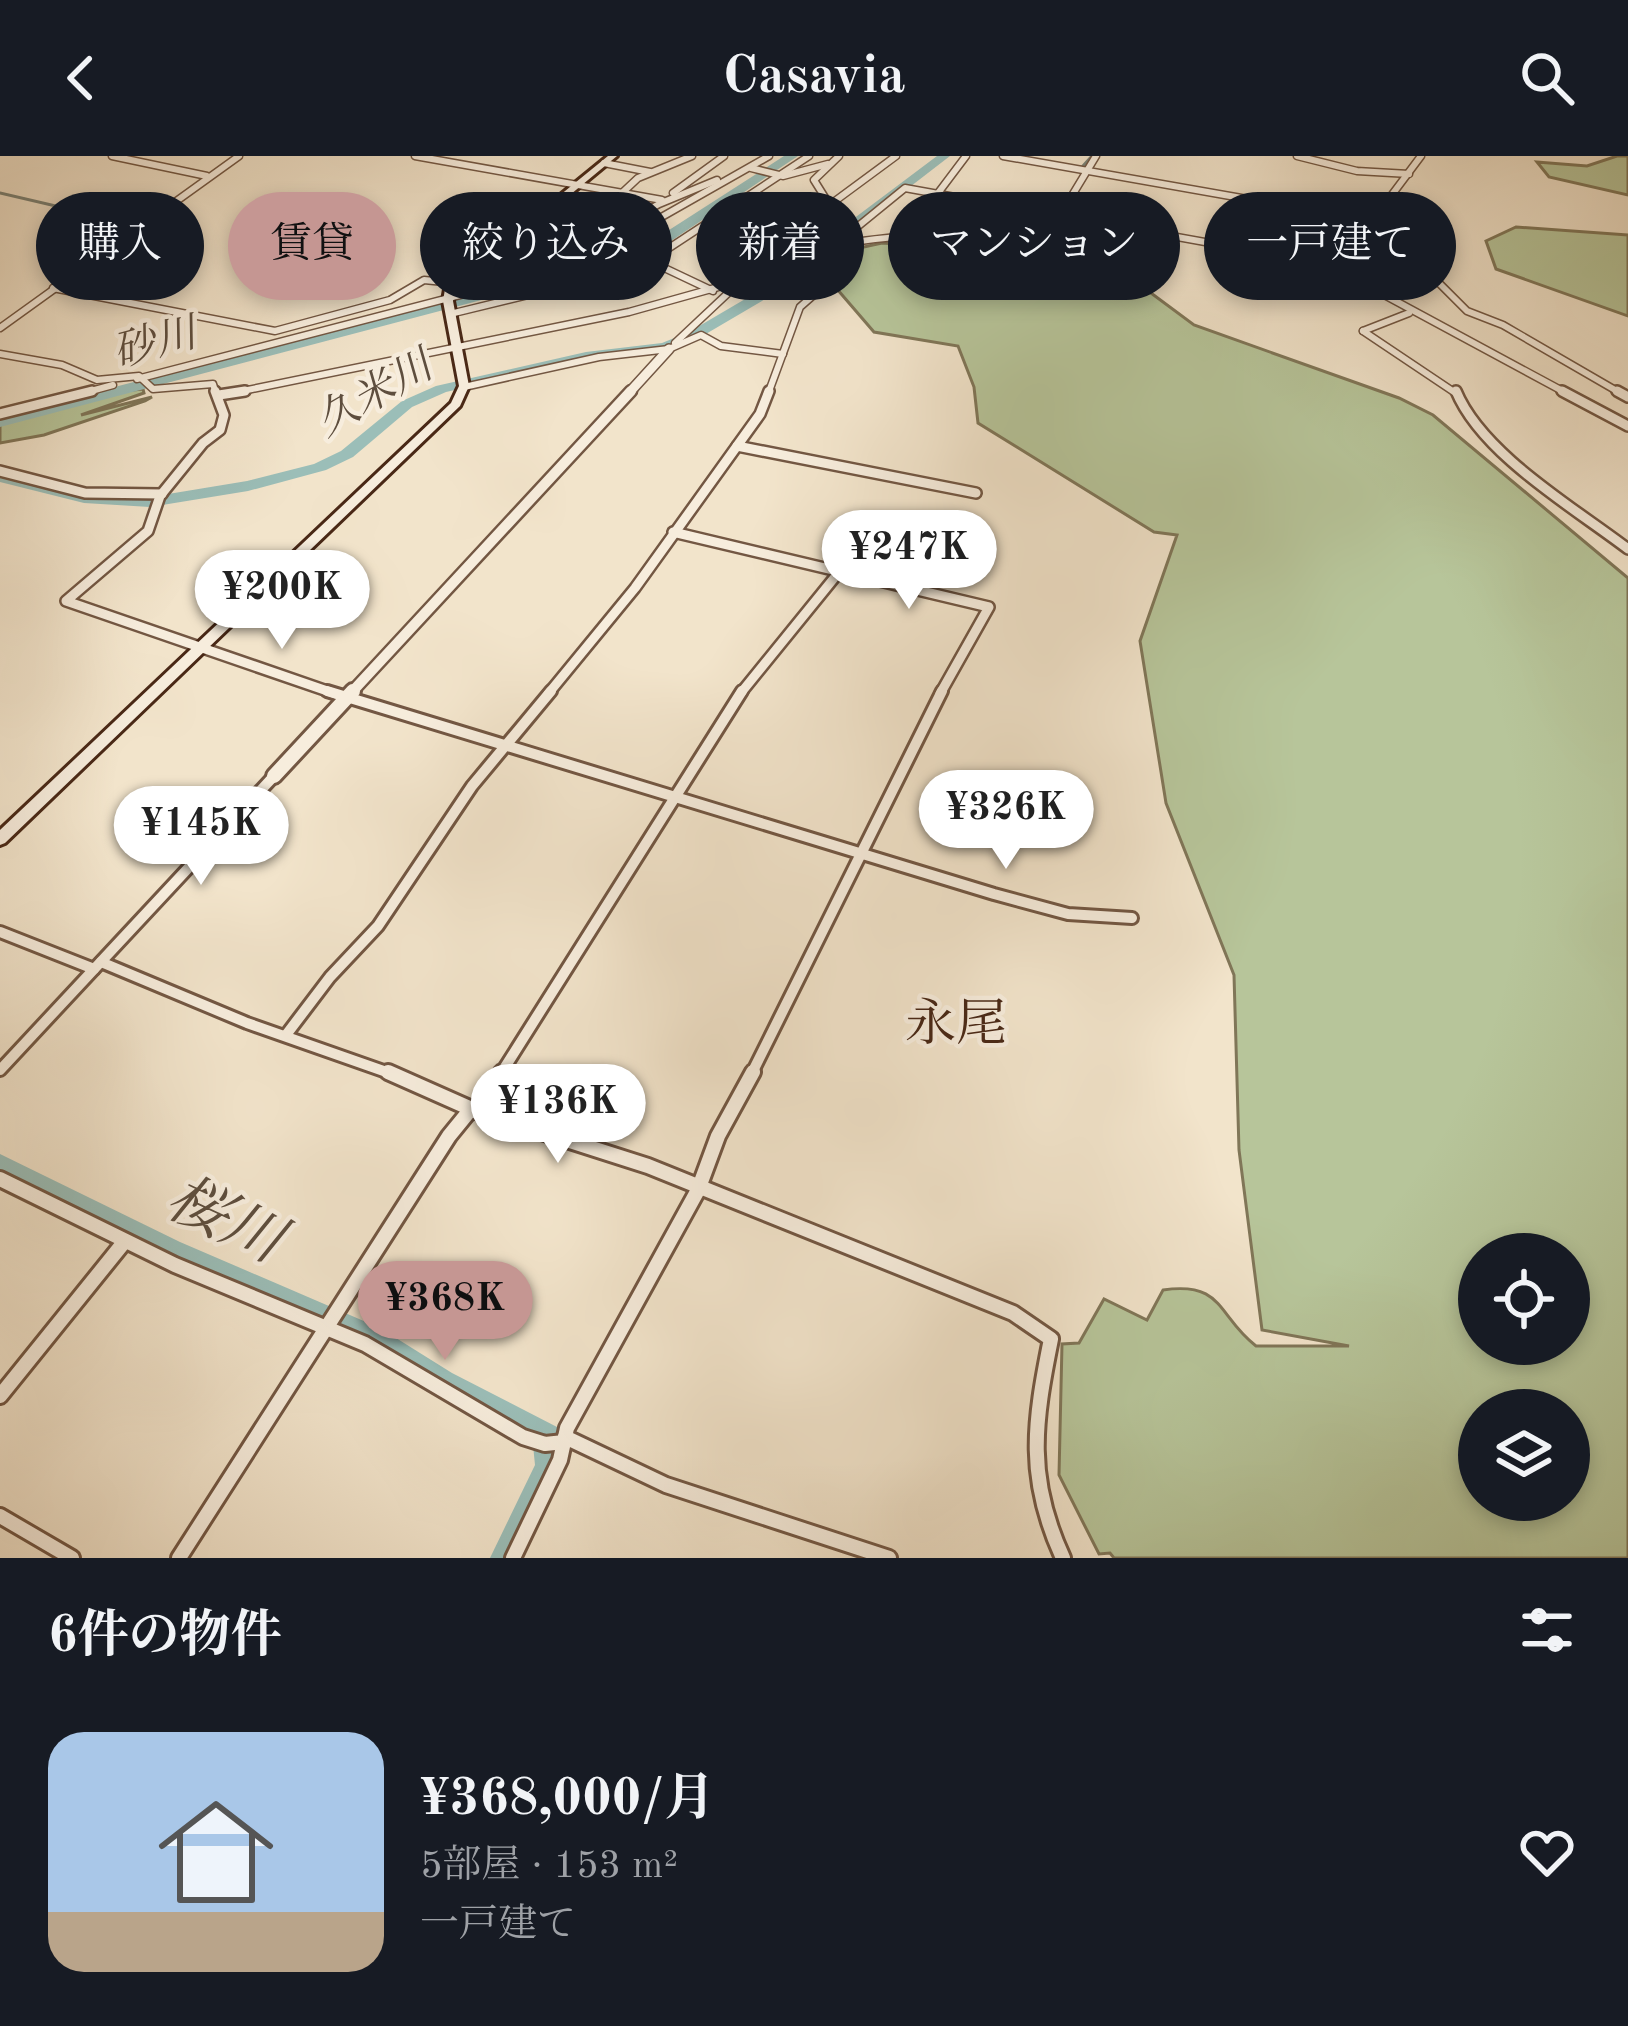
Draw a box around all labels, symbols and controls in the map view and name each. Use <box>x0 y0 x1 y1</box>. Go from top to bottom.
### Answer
icon: back <box>48 45 114 111</box>
icon: search <box>1514 45 1580 111</box>
text: Casavia <box>722 51 906 105</box>
chip: 購入 <box>36 192 204 300</box>
chip: 賃貸 <box>228 192 396 300</box>
chip: 絞り込み <box>420 192 672 300</box>
chip: 新着 <box>696 192 864 300</box>
chip: マンション <box>888 192 1180 300</box>
chip: 一戸建て <box>1204 192 1456 300</box>
water label: 砂川 <box>108 309 205 376</box>
water label: 久米川 <box>308 340 444 445</box>
pin: ¥247K <box>825 510 993 612</box>
text: ¥247K <box>849 529 969 568</box>
pin: ¥200K <box>198 550 366 652</box>
text: ¥200K <box>222 569 342 608</box>
pin: ¥326K <box>922 770 1090 872</box>
pin: ¥145K <box>117 786 285 888</box>
text: ¥326K <box>946 789 1066 828</box>
text: ¥145K <box>141 805 261 844</box>
district label: 永尾 <box>905 997 1007 1052</box>
pin: ¥136K <box>474 1064 642 1166</box>
text: ¥136K <box>498 1083 618 1122</box>
water label: 桜川 <box>157 1165 298 1278</box>
map controls <box>1458 1233 1590 1521</box>
button: locate <box>1458 1233 1590 1365</box>
pin: ¥368K <box>361 1261 529 1363</box>
text: ¥368K <box>385 1280 505 1319</box>
button: layers <box>1458 1389 1590 1521</box>
icon: filters <box>1514 1597 1580 1663</box>
text: 6件の物件 <box>48 1612 282 1663</box>
text: ¥368,000/月 <box>420 1775 715 1826</box>
icon: home <box>144 1780 288 1924</box>
icon: heart <box>1514 1819 1580 1885</box>
text: 5部屋 · 153 m² <box>420 1847 678 1886</box>
text: 一戸建て <box>420 1906 576 1945</box>

